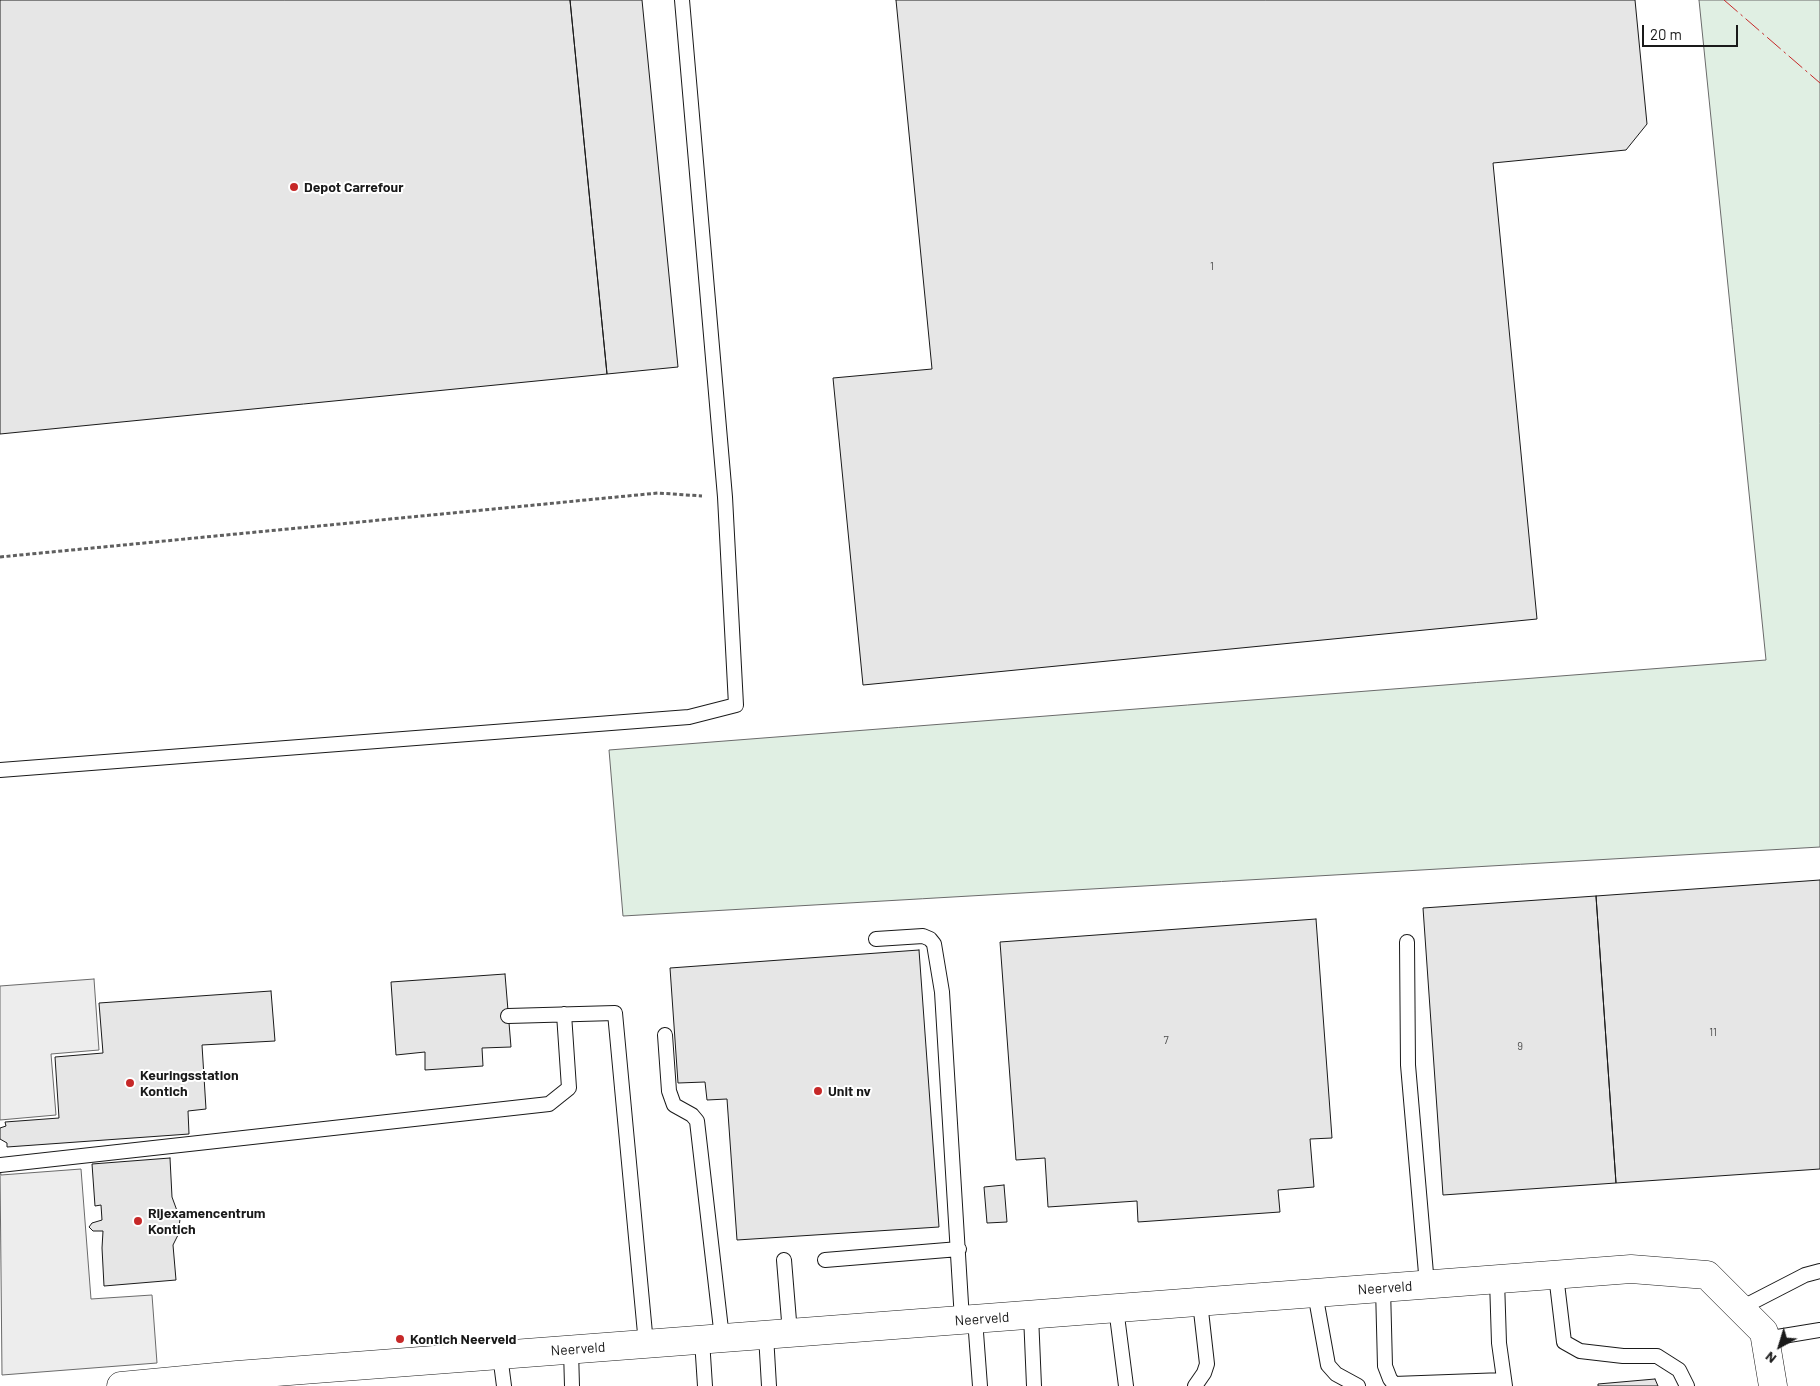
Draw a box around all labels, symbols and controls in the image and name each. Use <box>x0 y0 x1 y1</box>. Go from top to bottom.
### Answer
scale bar <box>1645 15 1741 47</box>
text: 20 m <box>1650 25 1682 43</box>
place label: Depot Carrefour <box>304 179 404 195</box>
marker: Depot Carrefour <box>288 181 300 193</box>
house number: 1 <box>1210 259 1214 273</box>
house number: 11 <box>1709 1025 1717 1039</box>
house number: 7 <box>1163 1033 1169 1047</box>
house number: 9 <box>1517 1039 1523 1053</box>
place label: Keuringsstation Kontich <box>140 1067 239 1100</box>
marker: Keuringsstation Kontich <box>124 1077 136 1089</box>
place label: Unit nv <box>828 1083 871 1099</box>
marker: Unit nv <box>812 1085 824 1097</box>
place label: Rijexamencentrum Kontich <box>148 1205 266 1238</box>
marker: Rijexamencentrum Kontich <box>132 1215 144 1227</box>
street label: Neerveld <box>1357 1278 1413 1298</box>
street label: Neerveld <box>954 1309 1010 1329</box>
north arrow <box>1755 1321 1805 1371</box>
place label: Kontich Neerveld <box>410 1331 516 1347</box>
marker: Kontich Neerveld <box>394 1333 406 1345</box>
street label: Neerveld <box>550 1339 606 1359</box>
text: N <box>1761 1349 1779 1368</box>

